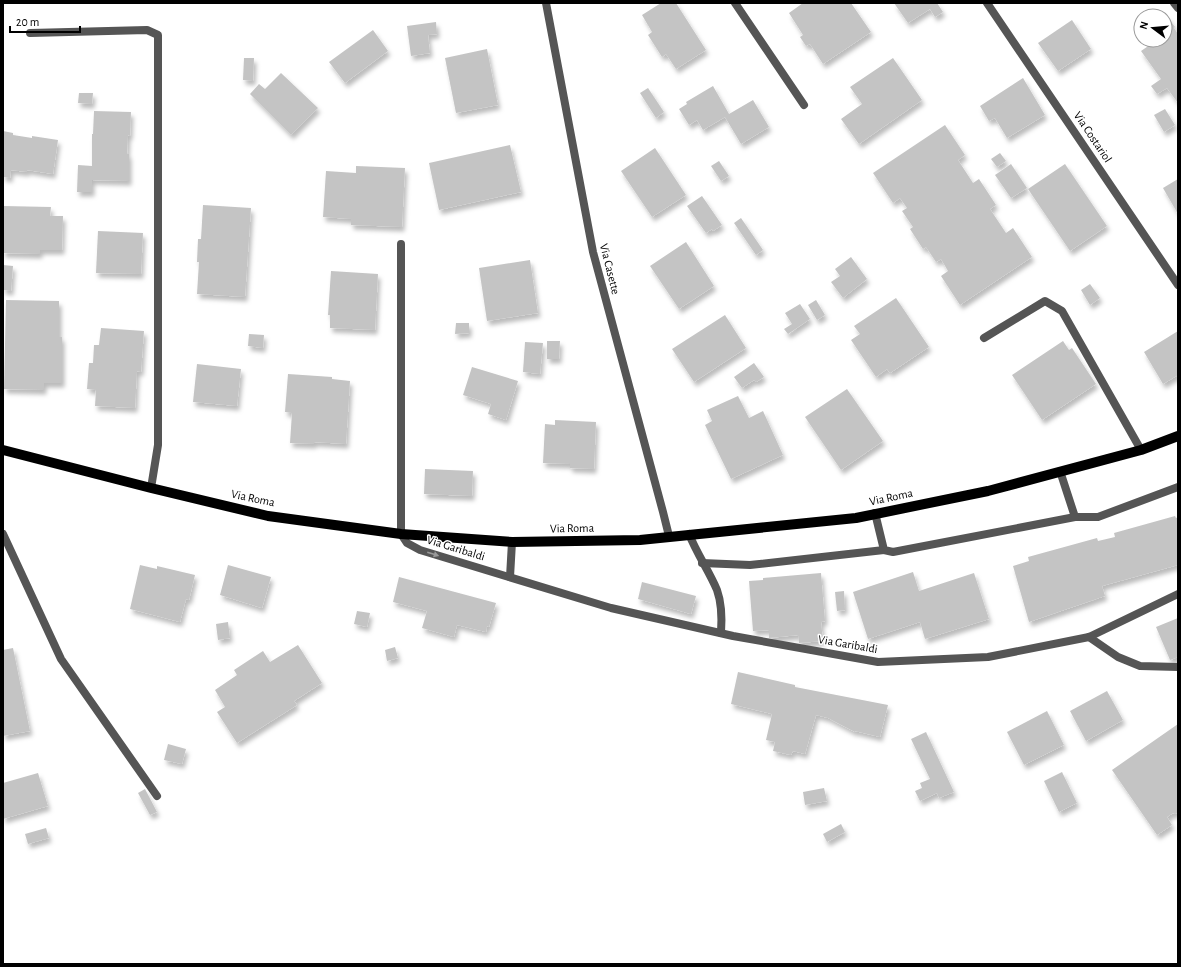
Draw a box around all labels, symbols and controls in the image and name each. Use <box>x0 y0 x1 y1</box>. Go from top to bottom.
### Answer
scale bar <box>10 8 80 34</box>
north arrow <box>1133 8 1173 48</box>
text: 20 m <box>16 16 39 28</box>
text: N <box>1138 20 1150 31</box>
street label: Via Costariol <box>1072 109 1114 165</box>
street label: Via Casette <box>598 242 622 296</box>
street label: Via Roma <box>868 486 914 507</box>
street label: Via Roma <box>230 488 276 509</box>
street label: Via Roma <box>550 522 595 534</box>
street label: Via Garibaldi <box>425 533 487 563</box>
one-way arrow <box>427 551 439 557</box>
street label: Via Garibaldi <box>817 633 879 655</box>

